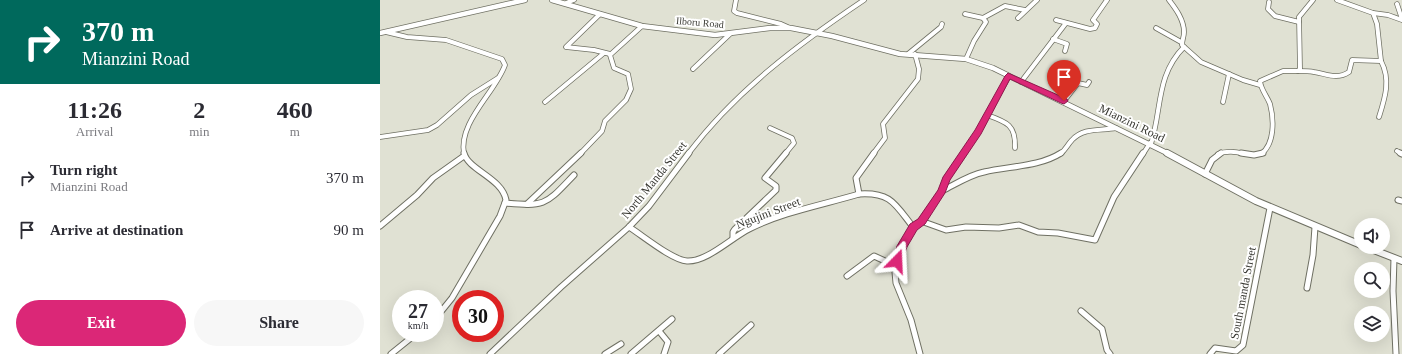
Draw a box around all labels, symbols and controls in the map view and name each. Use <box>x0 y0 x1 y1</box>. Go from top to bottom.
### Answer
street label: Ilboru Road <box>676 15 724 30</box>
icon: right <box>16 16 68 68</box>
text: 370 m <box>82 16 154 47</box>
text: Mianzini Road <box>82 49 189 69</box>
pin <box>1047 60 1081 101</box>
icon: arrive <box>1053 66 1075 88</box>
text: 11:26 <box>67 97 122 123</box>
text: 2 <box>193 97 205 123</box>
text: 460 <box>277 97 313 123</box>
street label: Mianzini Road <box>1097 101 1167 145</box>
text: Arrival <box>76 124 113 139</box>
text: min <box>189 124 209 139</box>
text: m <box>290 124 300 139</box>
street label: North Manda Street <box>619 138 690 221</box>
text: Turn right <box>50 162 117 178</box>
icon: right <box>16 167 38 189</box>
text: 370 m <box>326 170 364 186</box>
text: Mianzini Road <box>50 179 128 194</box>
street label: Ngujini Street <box>734 194 803 232</box>
map controls <box>1354 218 1390 342</box>
button: sound <box>1354 218 1390 254</box>
icon: arrive <box>16 219 38 241</box>
text: Arrive at destination <box>50 222 183 238</box>
text: 90 m <box>334 222 364 238</box>
position arrow <box>876 240 918 282</box>
street label: South manda Street <box>1227 245 1259 340</box>
button: search <box>1354 262 1390 298</box>
speed limit sign: 30 <box>452 290 504 342</box>
button: Exit <box>16 300 186 346</box>
button: Share <box>194 300 364 346</box>
text: 27 <box>408 300 428 322</box>
button: layers <box>1354 306 1390 342</box>
text: km/h <box>408 320 428 331</box>

